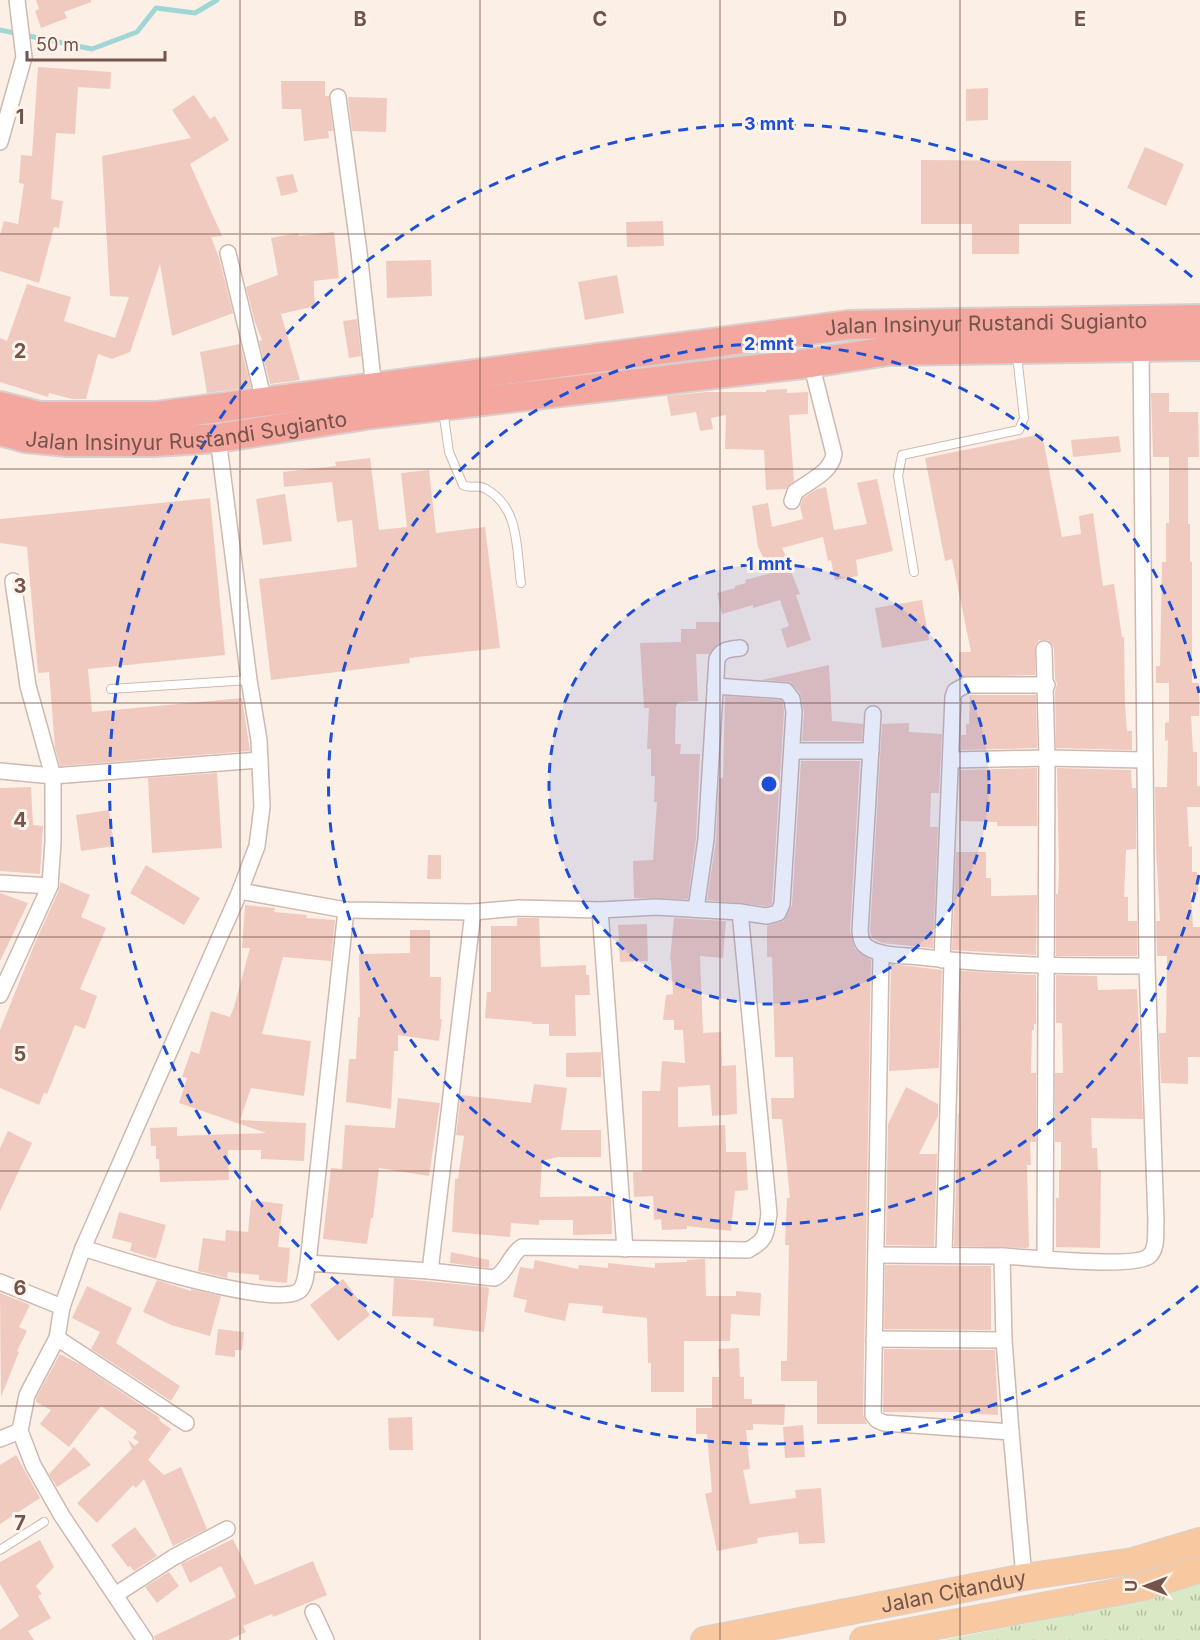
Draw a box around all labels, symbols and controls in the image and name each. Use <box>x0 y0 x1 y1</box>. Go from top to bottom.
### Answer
text: B <box>353 7 367 31</box>
text: C <box>593 7 607 31</box>
text: D <box>833 7 847 31</box>
text: E <box>1074 7 1086 31</box>
scale bar <box>27 24 165 62</box>
text: 50 m <box>36 34 79 55</box>
text: 1 <box>16 105 24 129</box>
text: 3 mnt <box>744 113 794 134</box>
street label: Jalan Insinyur Rustandi Sugianto <box>823 307 1147 340</box>
text: 2 mnt <box>744 333 794 354</box>
text: 2 <box>14 339 26 363</box>
street label: Jalan Insinyur Rustandi Sugianto <box>24 406 349 455</box>
text: 1 mnt <box>746 553 793 574</box>
text: 3 <box>14 574 26 598</box>
centre of rings <box>759 774 779 794</box>
text: 4 <box>13 808 27 832</box>
text: 5 <box>14 1042 26 1066</box>
text: 6 <box>14 1276 27 1300</box>
text: 7 <box>14 1511 26 1535</box>
north arrow <box>1116 1556 1176 1616</box>
street label: Jalan Citanduy <box>878 1564 1028 1617</box>
text: U <box>1121 1580 1141 1592</box>

